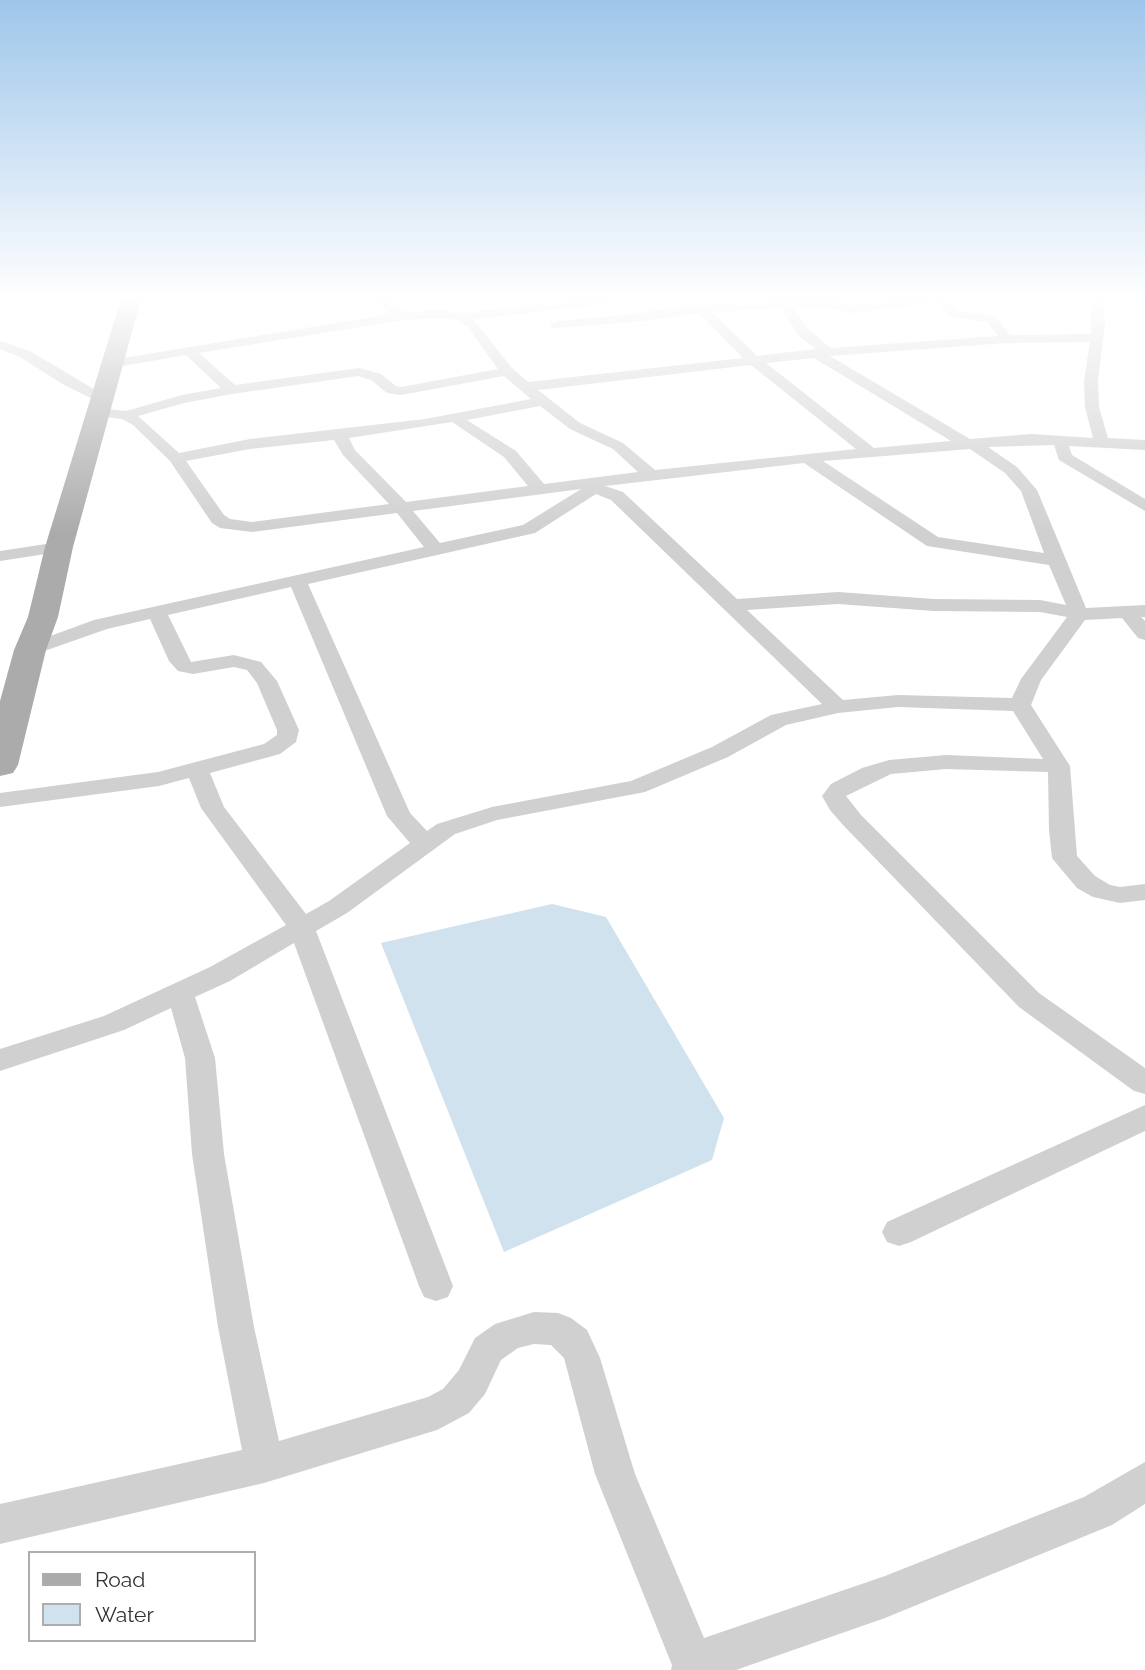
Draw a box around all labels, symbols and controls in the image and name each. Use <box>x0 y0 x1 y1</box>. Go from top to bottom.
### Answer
legend <box>28 1551 256 1642</box>
text: Road <box>95 1567 145 1592</box>
text: Water <box>95 1602 154 1627</box>

